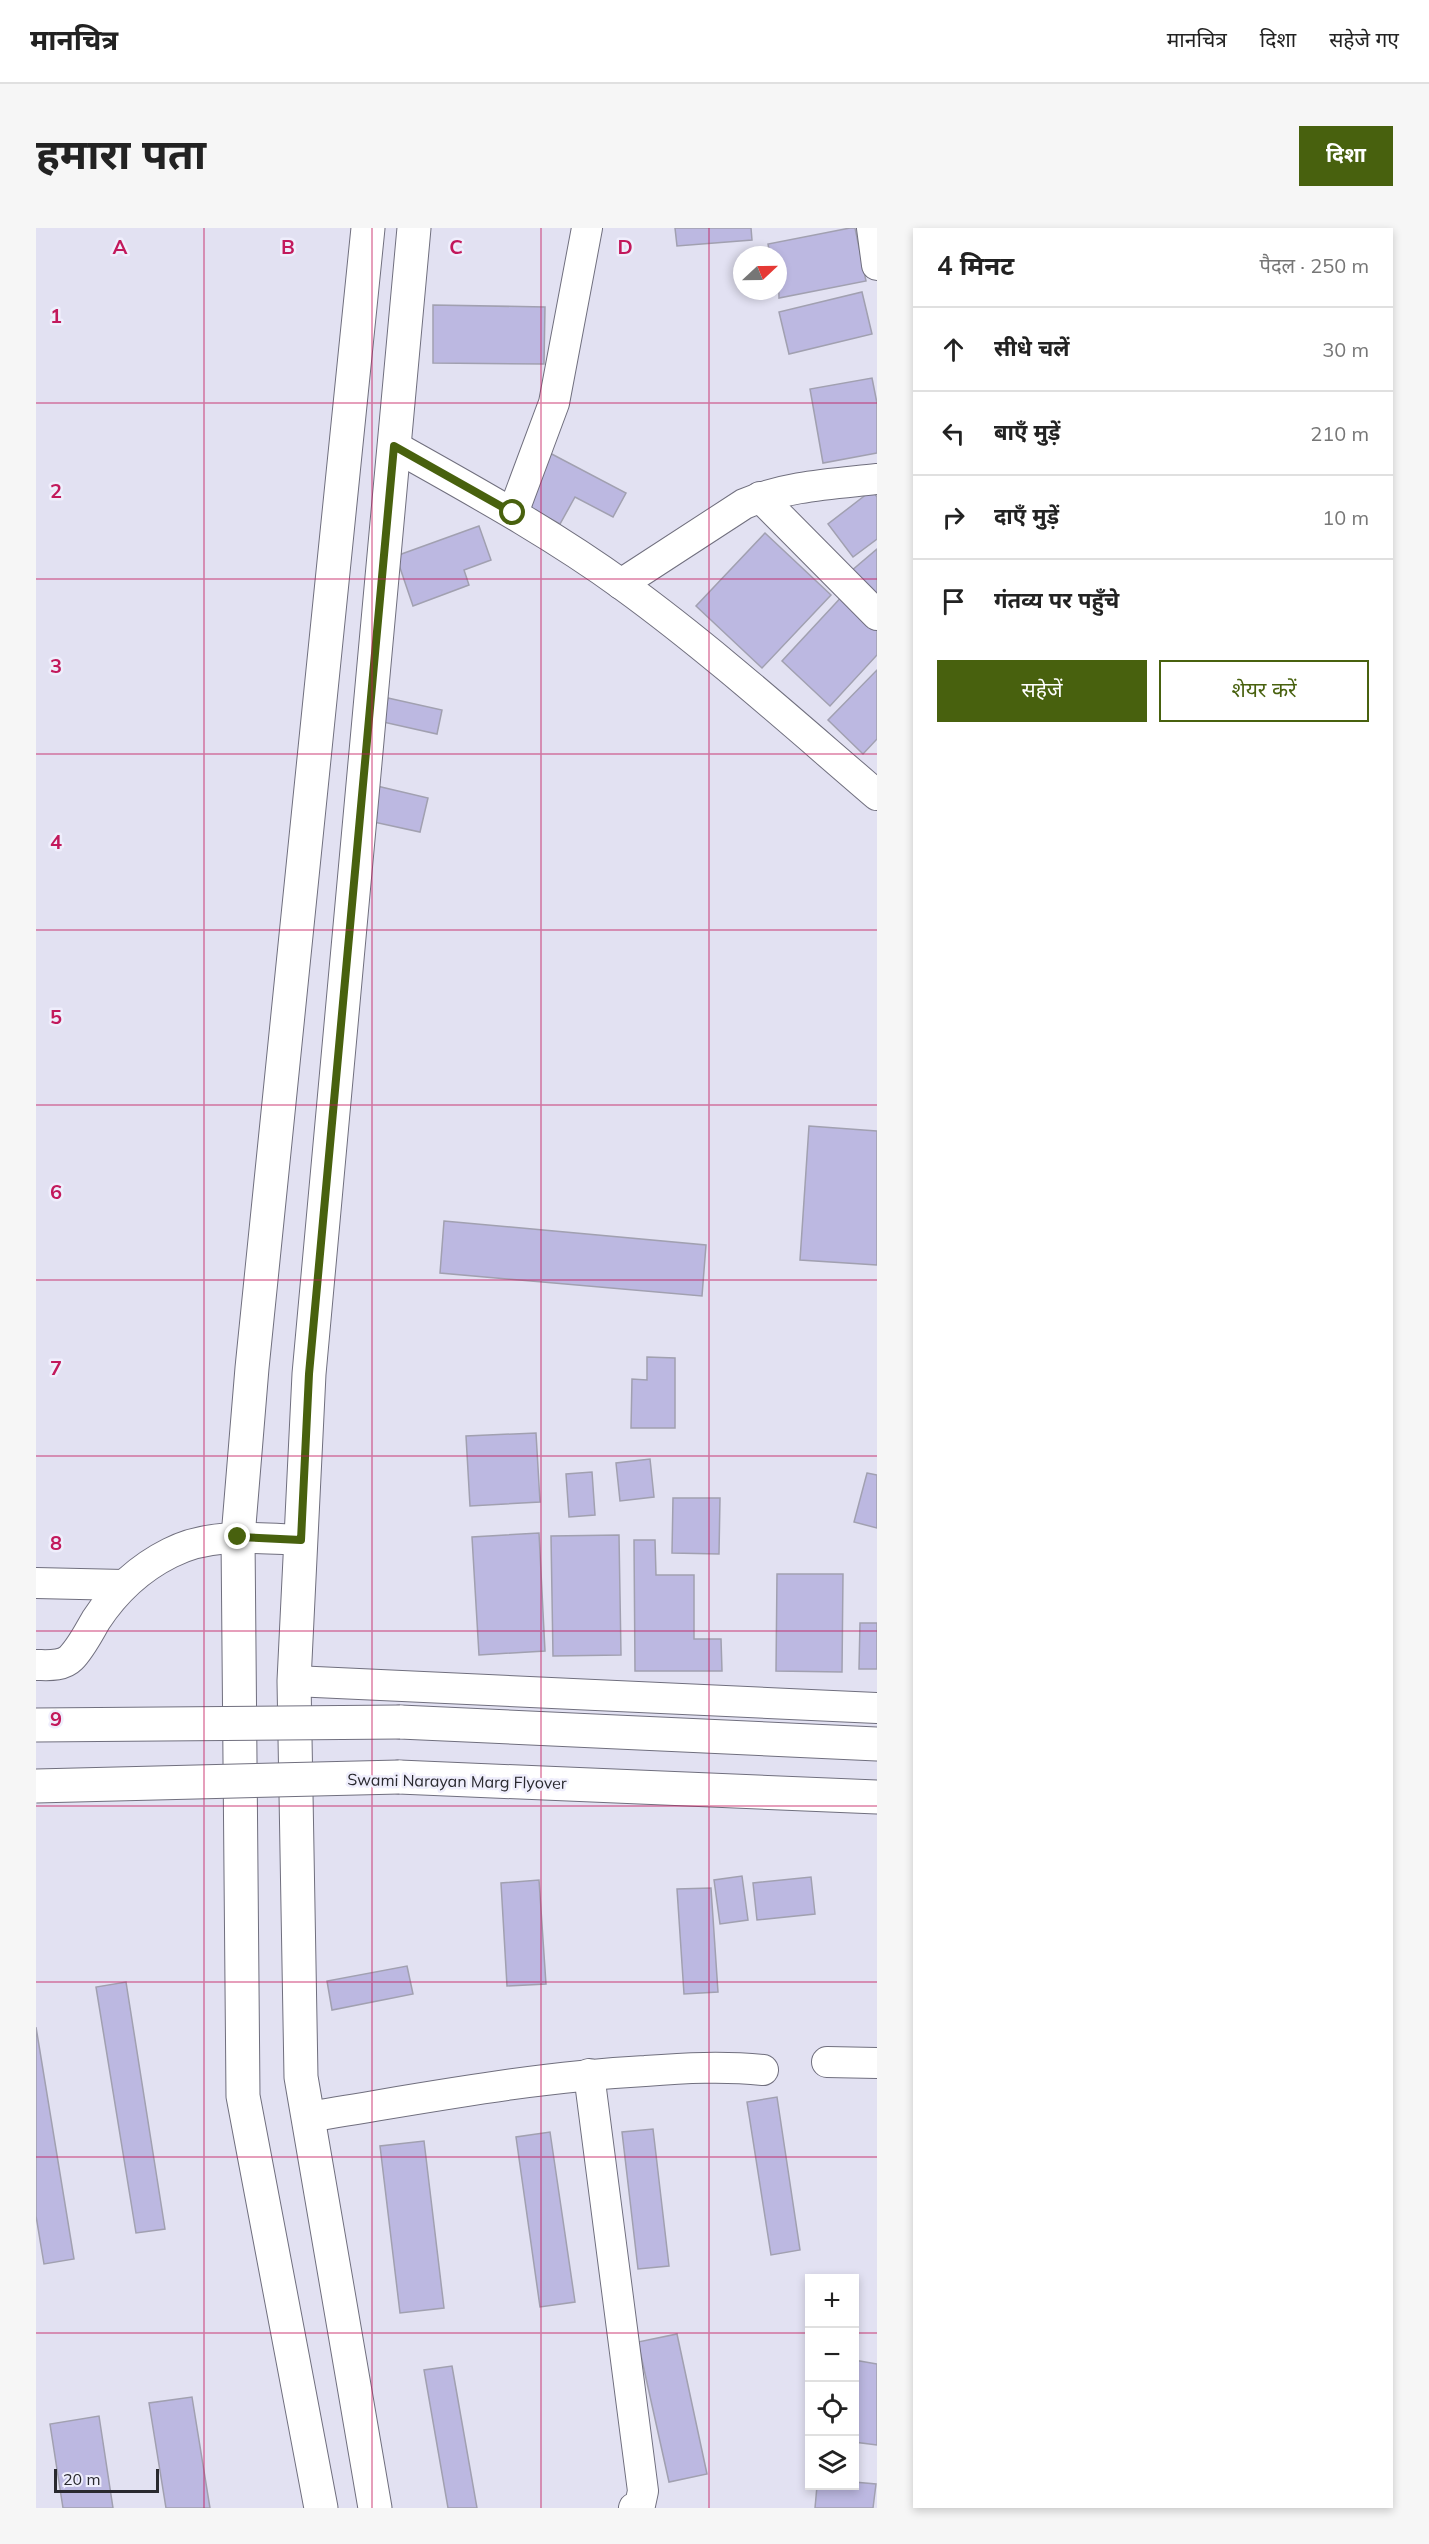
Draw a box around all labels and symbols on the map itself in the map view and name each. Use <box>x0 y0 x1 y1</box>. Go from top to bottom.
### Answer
text: A <box>113 234 128 259</box>
text: B <box>281 234 295 259</box>
text: C <box>449 234 463 259</box>
text: D <box>617 234 633 259</box>
north arrow <box>733 246 787 300</box>
text: 1 <box>50 303 62 328</box>
text: 2 <box>50 478 62 503</box>
route start <box>499 499 525 525</box>
text: 3 <box>50 653 62 678</box>
text: 4 <box>50 829 62 854</box>
text: 5 <box>50 1004 62 1029</box>
text: 6 <box>50 1179 62 1204</box>
text: 7 <box>50 1355 62 1380</box>
route end <box>224 1523 250 1549</box>
text: 8 <box>50 1530 62 1555</box>
text: 9 <box>50 1706 62 1731</box>
street label: Swami Narayan Marg Flyover <box>347 1769 567 1793</box>
scale bar <box>54 2466 159 2494</box>

